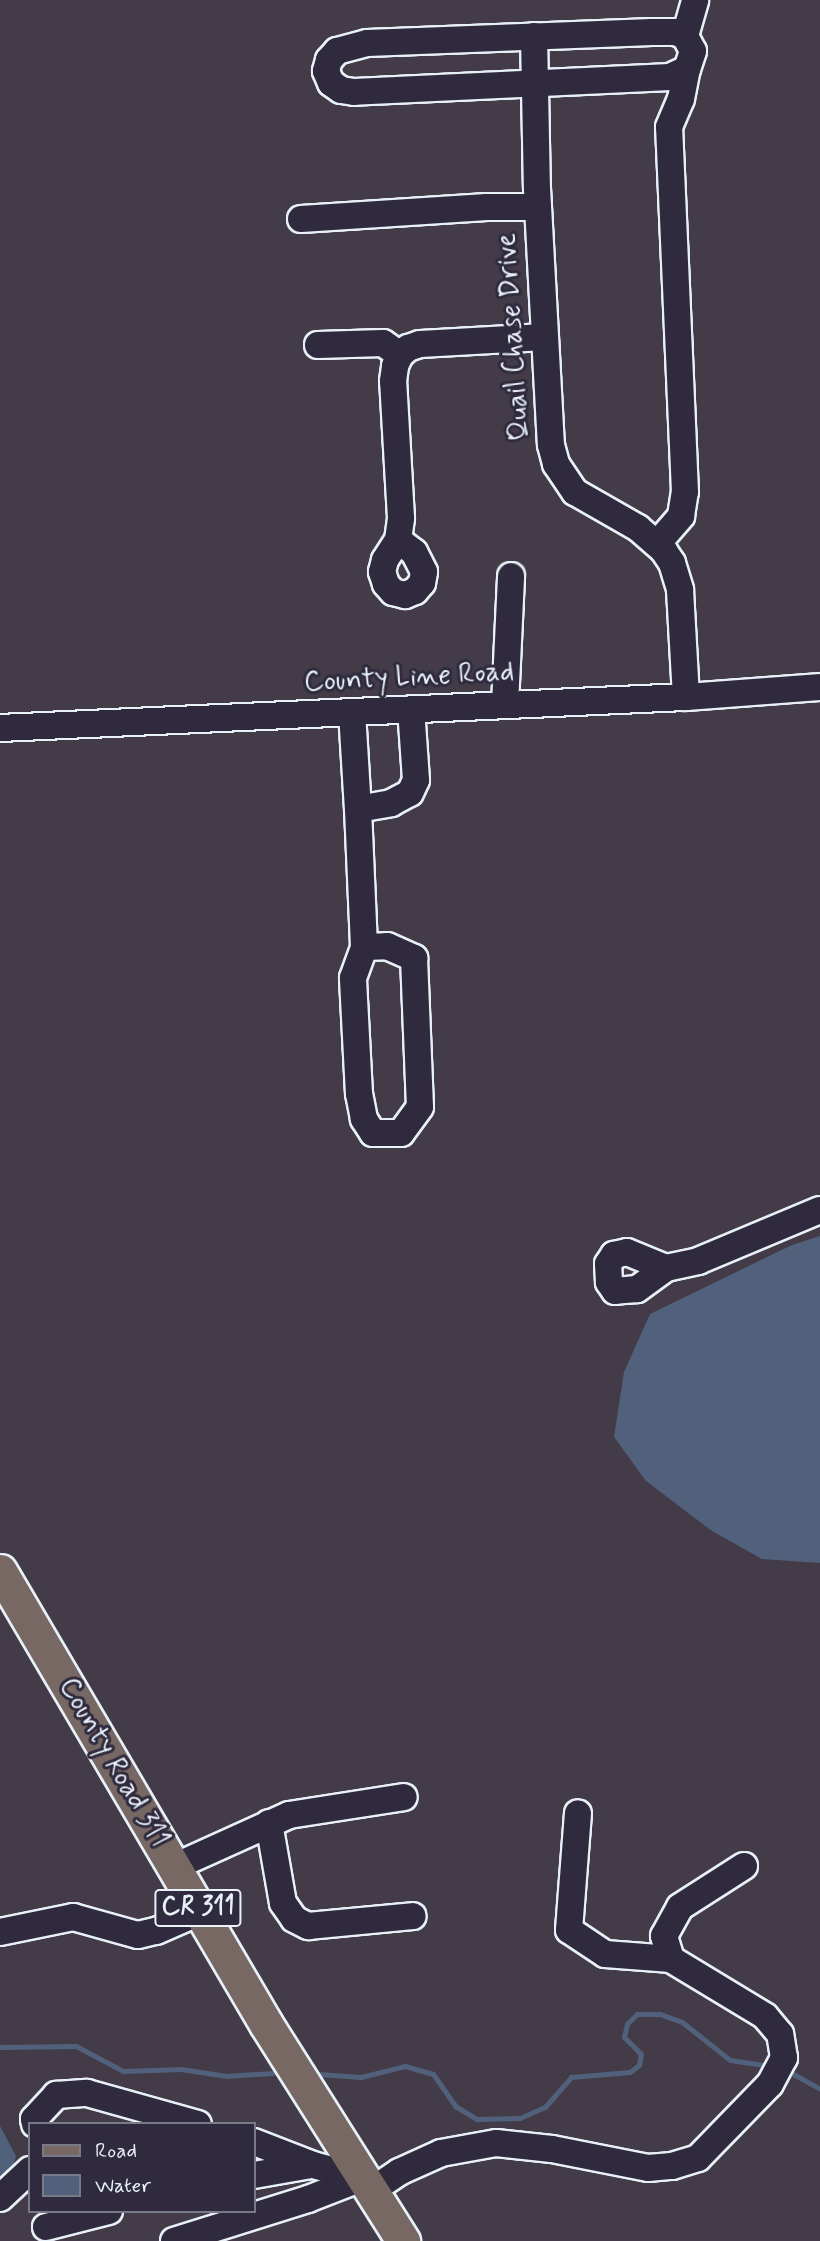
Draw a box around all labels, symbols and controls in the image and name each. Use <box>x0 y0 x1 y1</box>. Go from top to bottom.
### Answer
street label: Quail Chase Drive <box>490 231 538 443</box>
street label: County Line Road <box>305 656 513 700</box>
street label: County Road 311 <box>51 1672 175 1854</box>
road number: CR 311 <box>154 1885 242 1930</box>
legend <box>28 2122 256 2213</box>
text: Road <box>95 2137 137 2165</box>
text: Water <box>95 2172 151 2200</box>

